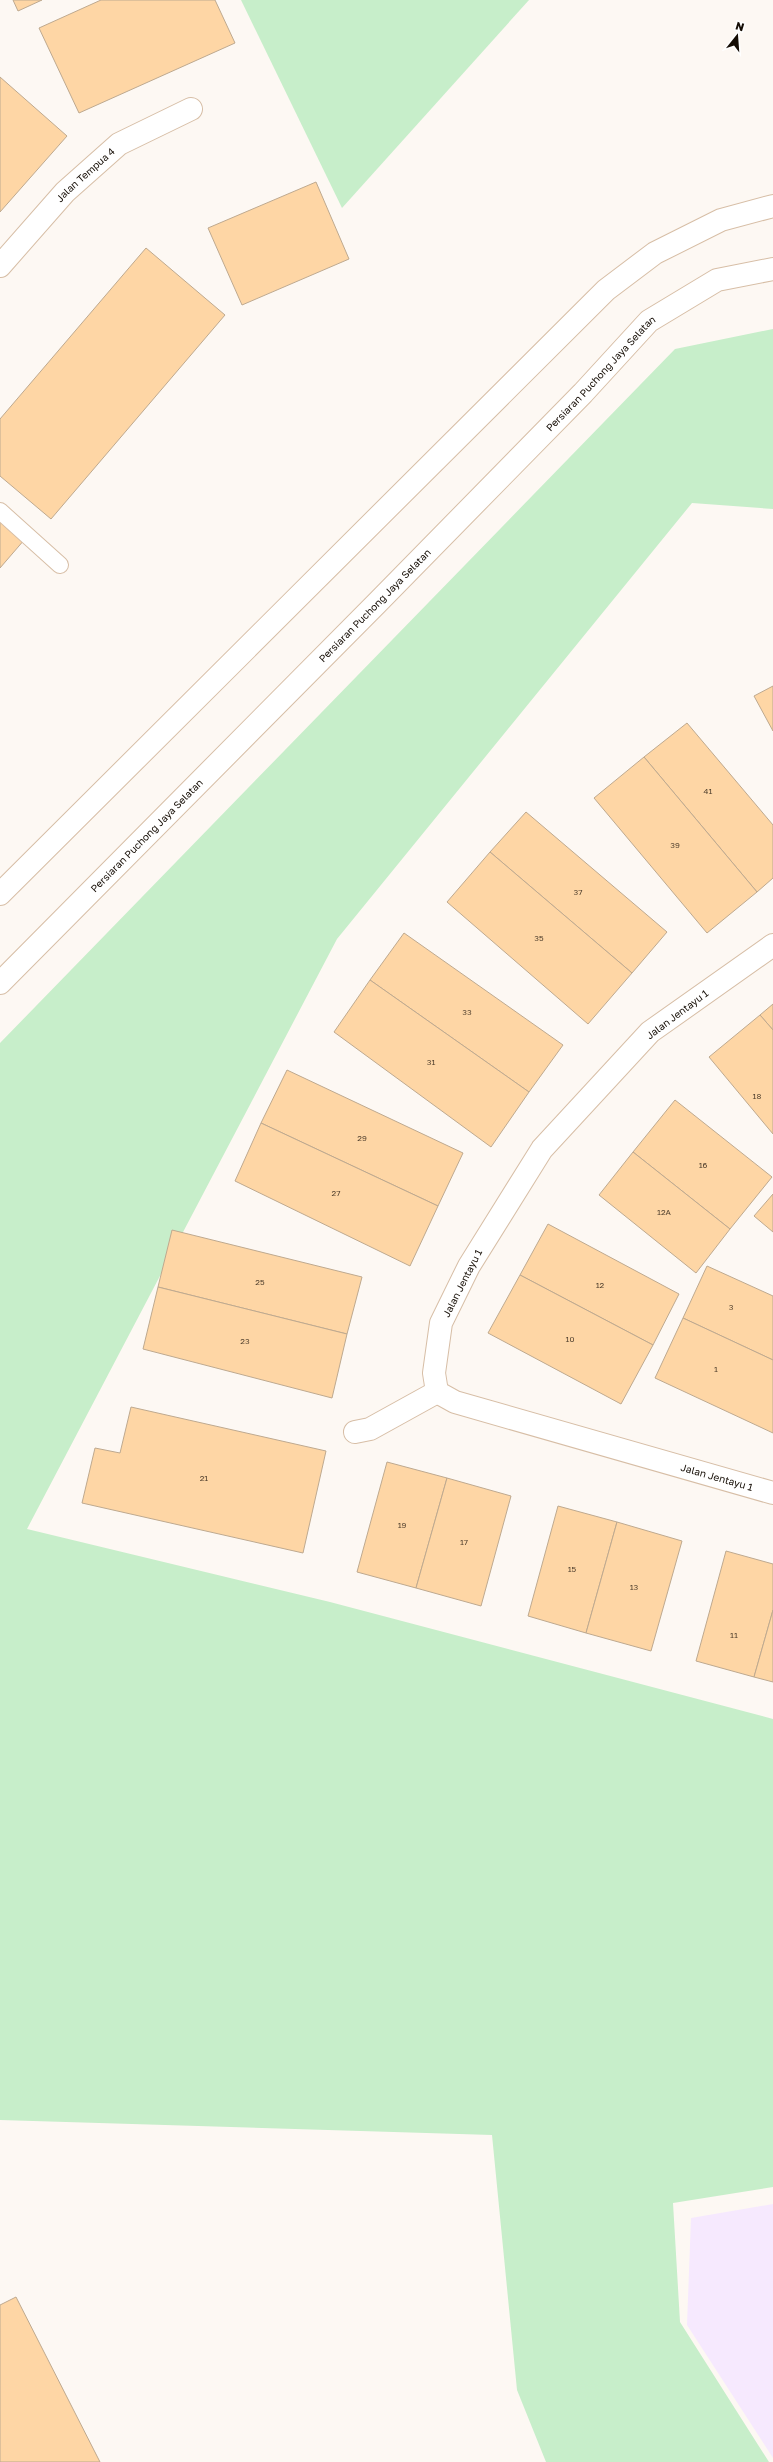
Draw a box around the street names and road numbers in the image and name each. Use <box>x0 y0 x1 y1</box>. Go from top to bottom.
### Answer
street label: Jalan Tempua 4 <box>53 145 117 204</box>
street label: Persiaran Puchong Jaya Selatan <box>543 313 657 433</box>
street label: Persiaran Puchong Jaya Selatan <box>316 546 433 664</box>
street label: Persiaran Puchong Jaya Selatan <box>88 776 205 894</box>
street label: Jalan Jentayu 1 <box>644 987 710 1041</box>
street label: Jalan Jentayu 1 <box>440 1247 484 1319</box>
street label: Jalan Jentayu 1 <box>679 1461 755 1493</box>

